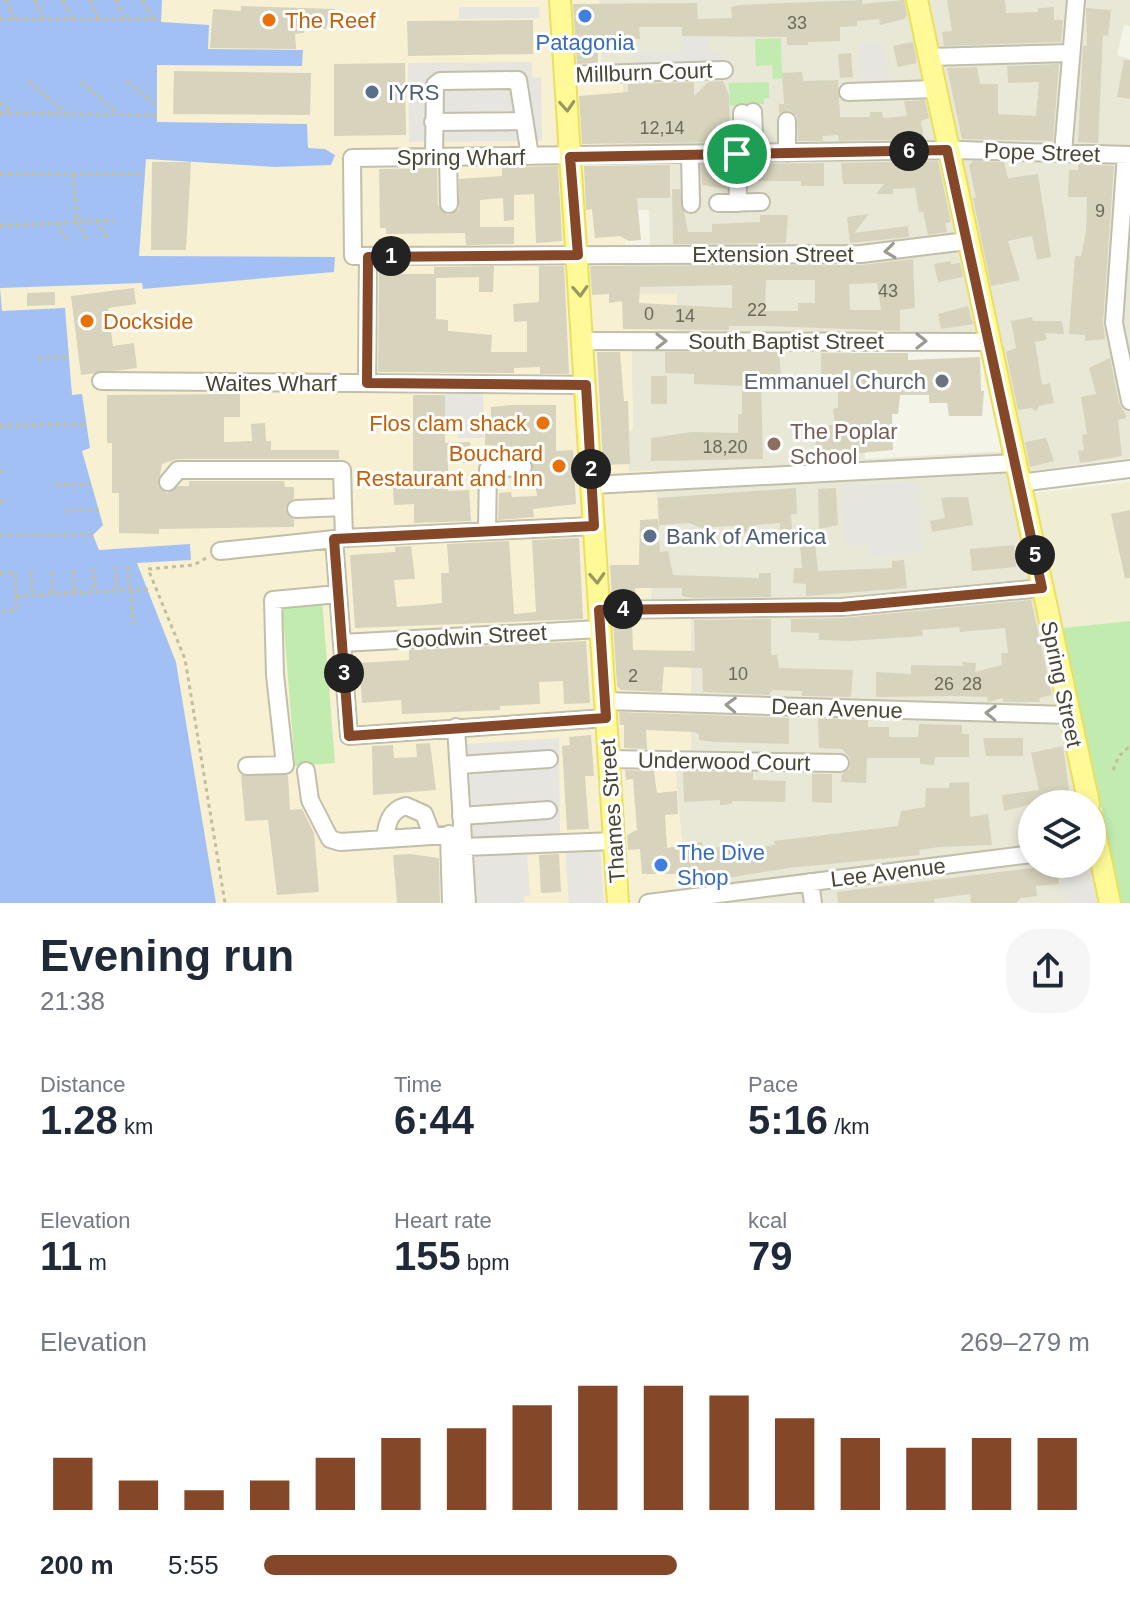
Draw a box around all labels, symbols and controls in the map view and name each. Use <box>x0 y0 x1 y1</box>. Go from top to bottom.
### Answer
marker: Patagonia <box>576 7 594 25</box>
place label: The Reef <box>285 8 376 33</box>
marker: The Reef <box>260 11 278 29</box>
house number: 33 <box>787 13 807 33</box>
place label: Patagonia <box>535 30 635 55</box>
street label: Millburn Court <box>575 58 713 87</box>
place label: IYRS <box>388 80 439 105</box>
marker: IYRS <box>363 83 381 101</box>
one-way arrow <box>558 100 575 113</box>
house number: 12,14 <box>639 118 685 138</box>
pin <box>703 120 771 188</box>
pin: 6 <box>889 131 929 171</box>
icon: arrive <box>715 132 759 176</box>
text: 6 <box>903 138 915 163</box>
street label: Pope Street <box>983 138 1100 167</box>
street label: Spring Wharf <box>397 145 526 170</box>
house number: 9 <box>1095 201 1105 221</box>
pin: 1 <box>371 236 411 276</box>
street label: Extension Street <box>692 242 854 267</box>
one-way arrow <box>883 242 896 259</box>
text: 1 <box>385 243 397 268</box>
house number: 43 <box>878 281 898 301</box>
one-way arrow <box>572 285 589 298</box>
house number: 22 <box>747 300 767 320</box>
house number: 0 <box>644 304 654 324</box>
house number: 14 <box>675 306 695 326</box>
place label: Dockside <box>103 309 193 334</box>
marker: Dockside <box>78 312 96 330</box>
street label: South Baptist Street <box>688 329 884 354</box>
one-way arrow <box>655 332 668 350</box>
one-way arrow <box>915 332 928 350</box>
place label: Emmanuel Church <box>744 369 926 394</box>
street label: Waites Wharf <box>205 371 337 396</box>
marker: Emmanuel Church <box>933 372 951 390</box>
place label: Flos clam shack <box>369 411 528 436</box>
marker: Flos clam shack <box>534 414 552 432</box>
place label: The Poplar School <box>790 419 898 469</box>
marker: The Poplar School <box>765 435 783 453</box>
house number: 18,20 <box>702 437 748 457</box>
place label: Bouchard Restaurant and Inn <box>356 441 543 491</box>
pin: 2 <box>571 449 611 489</box>
text: 2 <box>585 456 597 481</box>
marker: Bouchard Restaurant and Inn <box>550 457 568 475</box>
place label: Bank of America <box>666 524 827 549</box>
marker: Bank of America <box>641 527 659 545</box>
pin: 5 <box>1015 535 1055 575</box>
text: 5 <box>1029 542 1041 567</box>
one-way arrow <box>588 572 605 585</box>
pin: 4 <box>603 589 643 629</box>
text: 4 <box>617 596 629 621</box>
street label: Spring Street <box>1036 619 1087 750</box>
street label: Goodwin Street <box>395 620 547 653</box>
pin: 3 <box>324 653 364 693</box>
text: 3 <box>338 660 350 685</box>
house number: 10 <box>728 664 748 684</box>
house number: 2 <box>628 666 638 686</box>
house number: 26 <box>934 674 954 694</box>
house number: 28 <box>962 674 982 694</box>
street label: Dean Avenue <box>771 694 903 723</box>
one-way arrow <box>724 696 737 713</box>
one-way arrow <box>984 704 997 721</box>
street label: Thames Street <box>595 738 630 884</box>
street label: Underwood Court <box>638 747 810 776</box>
map controls <box>1018 790 1106 878</box>
button: layers <box>1018 790 1106 878</box>
place label: The Dive Shop <box>677 840 765 890</box>
street label: Lee Avenue <box>829 853 947 892</box>
marker: The Dive Shop <box>652 856 670 874</box>
button: share <box>1006 929 1090 1013</box>
text: Evening run <box>40 931 294 980</box>
text: 21:38 <box>40 986 105 1016</box>
text: Distance <box>40 1072 126 1097</box>
text: Time <box>394 1072 442 1097</box>
text: Pace <box>748 1072 798 1097</box>
text: 1.28 <box>40 1098 118 1142</box>
text: 6:44 <box>394 1098 474 1142</box>
text: 5:16 <box>748 1098 828 1142</box>
text: km <box>118 1114 153 1139</box>
text: /km <box>828 1114 870 1139</box>
text: Elevation <box>40 1208 131 1233</box>
text: Heart rate <box>394 1208 492 1233</box>
text: kcal <box>748 1208 787 1233</box>
text: 11 <box>40 1234 82 1278</box>
text: 155 <box>394 1234 461 1278</box>
text: 79 <box>748 1234 793 1278</box>
text: m <box>82 1250 107 1275</box>
text: bpm <box>461 1250 510 1275</box>
text: Elevation <box>40 1327 147 1357</box>
text: 269–279 m <box>960 1327 1090 1357</box>
text: 200 m <box>40 1550 114 1580</box>
text: 5:55 <box>168 1550 219 1580</box>

